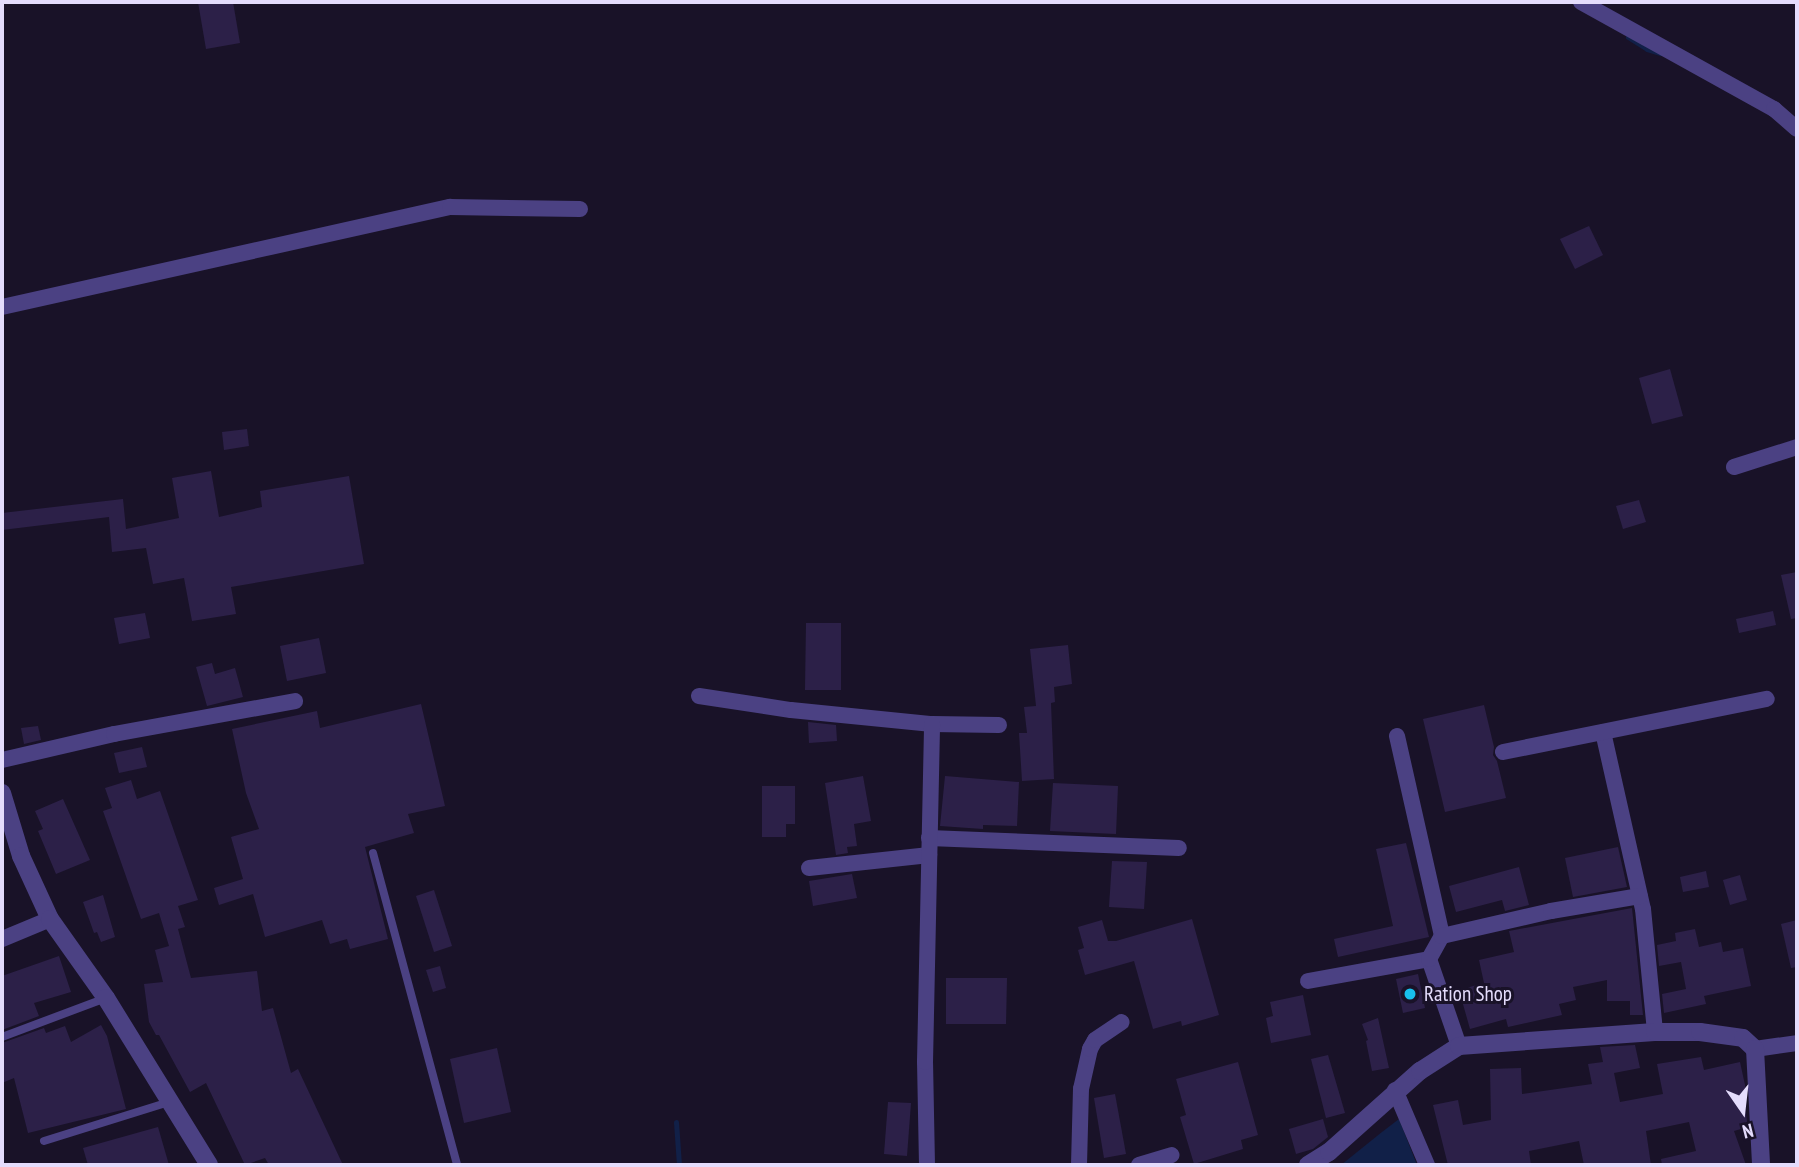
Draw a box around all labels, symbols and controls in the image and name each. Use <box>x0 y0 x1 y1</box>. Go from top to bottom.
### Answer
place label: Ration Shop <box>1424 981 1512 1007</box>
marker: Ration Shop <box>1402 986 1418 1002</box>
north arrow <box>1708 1076 1778 1146</box>
text: N <box>1740 1118 1756 1144</box>

